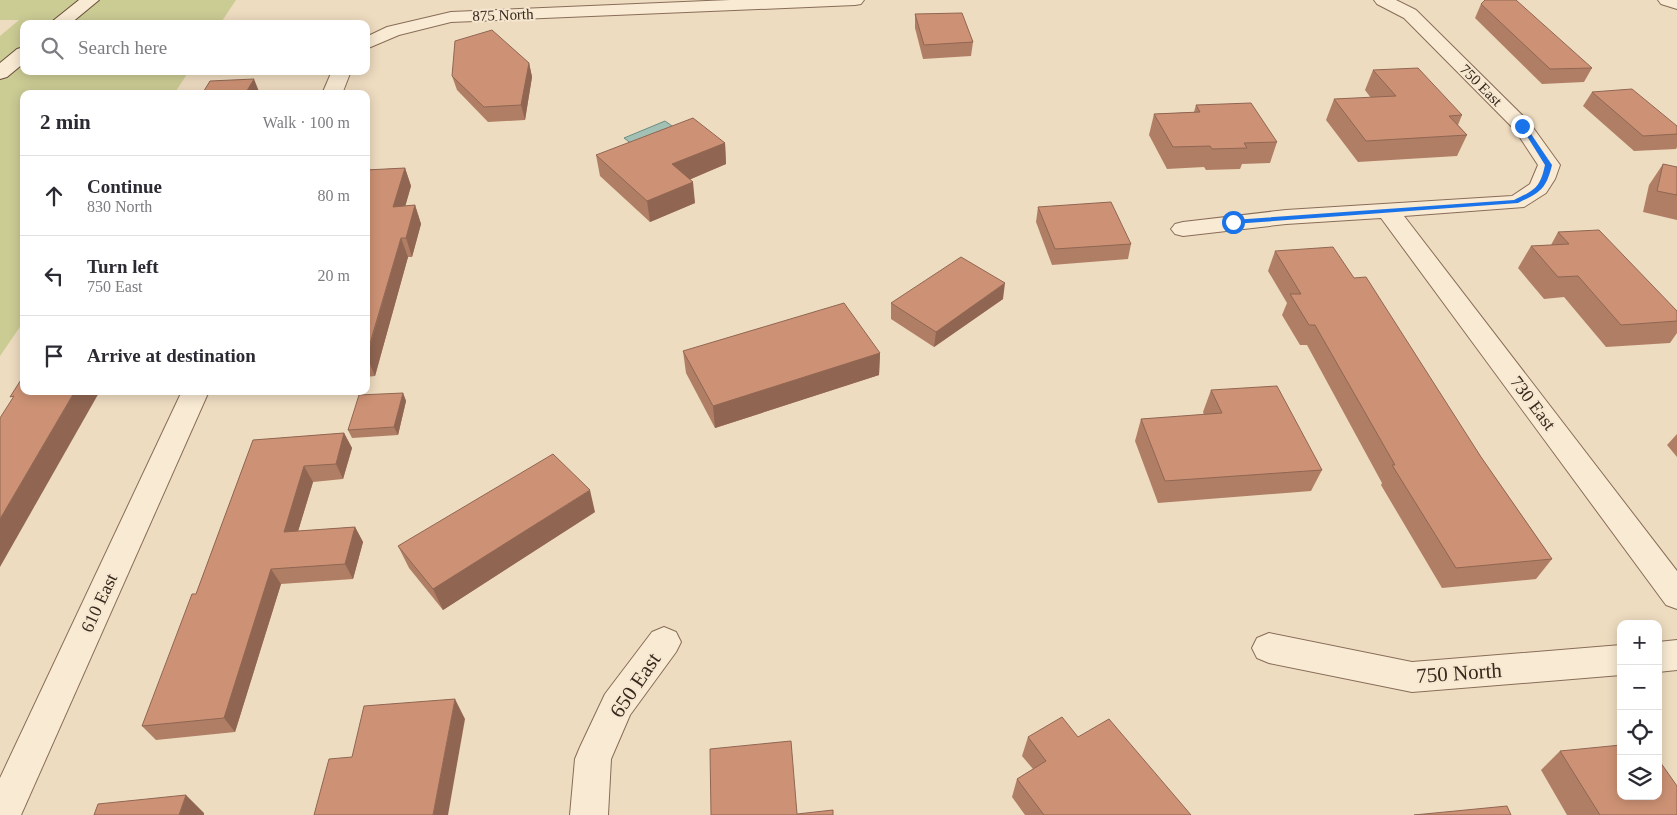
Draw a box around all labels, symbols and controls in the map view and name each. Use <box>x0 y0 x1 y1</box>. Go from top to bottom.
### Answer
street label: 875 North <box>472 6 534 24</box>
search box <box>20 20 370 75</box>
icon: search <box>38 34 66 62</box>
text: Search here <box>78 37 167 58</box>
street label: 750 East <box>1457 61 1506 110</box>
text: 2 min <box>40 110 91 134</box>
text: Walk · 100 m <box>263 114 350 131</box>
route end <box>1511 115 1534 138</box>
text: Continue <box>87 176 162 197</box>
icon: ahead <box>40 182 68 210</box>
text: 80 m <box>318 187 350 204</box>
text: 830 North <box>87 198 152 215</box>
route start <box>1222 211 1245 234</box>
text: Turn left <box>87 256 159 277</box>
icon: left <box>40 262 68 290</box>
text: 20 m <box>318 267 350 284</box>
text: 750 East <box>87 278 143 295</box>
icon: arrive <box>40 342 68 370</box>
text: Arrive at destination <box>87 345 256 366</box>
street label: 730 East <box>1506 372 1560 434</box>
street label: 610 East <box>77 570 121 636</box>
map controls <box>1617 620 1662 800</box>
button: + <box>1617 620 1662 665</box>
street label: 650 East <box>605 648 665 722</box>
street label: 750 North <box>1415 658 1503 688</box>
button: − <box>1617 665 1662 710</box>
button: locate <box>1617 710 1662 755</box>
button: layers <box>1617 755 1662 800</box>

